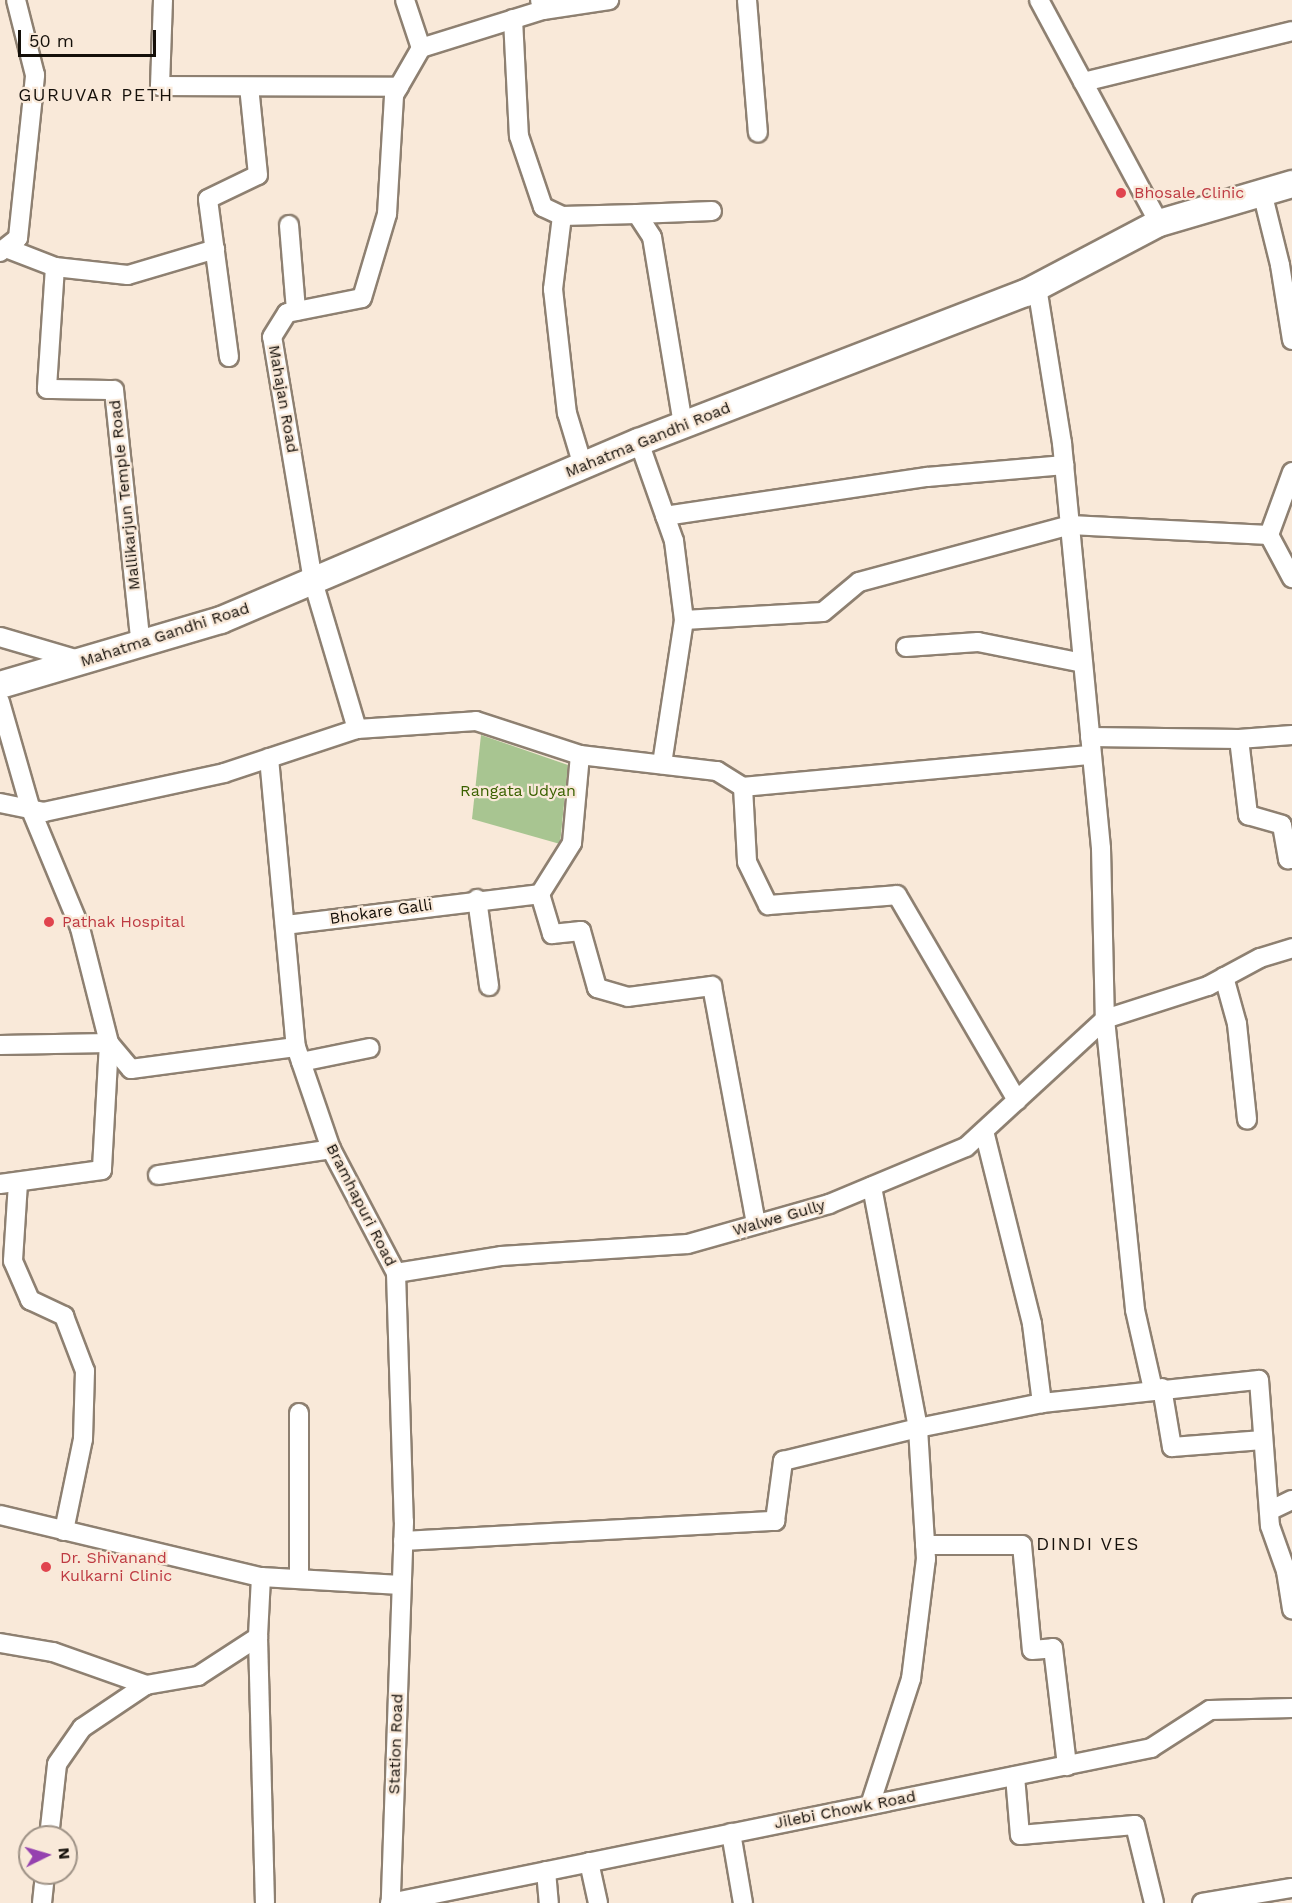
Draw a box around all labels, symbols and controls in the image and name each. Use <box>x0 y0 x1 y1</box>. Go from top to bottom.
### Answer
scale bar <box>21 18 159 56</box>
text: 50 m <box>29 30 74 51</box>
district label: GURUVAR PETH <box>18 84 174 106</box>
place label: Bhosale Clinic <box>1134 183 1244 203</box>
marker: Bhosale Clinic <box>1112 184 1130 202</box>
street label: Mahajan Road <box>264 344 302 454</box>
street label: Mahatma Gandhi Road <box>562 398 734 482</box>
street label: Mallikarjun Temple Road <box>105 399 145 591</box>
street label: Mahatma Gandhi Road <box>78 599 252 671</box>
park label: Rangata Udyan <box>460 781 576 801</box>
street label: Bhokare Galli <box>328 895 434 929</box>
place label: Pathak Hospital <box>62 912 185 932</box>
marker: Pathak Hospital <box>40 913 58 931</box>
street label: Bramhapuri Road <box>322 1140 400 1270</box>
street label: Walwe Gully <box>731 1196 827 1240</box>
district label: DINDI VES <box>1036 1533 1140 1555</box>
place label: Dr. Shivanand Kulkarni Clinic <box>60 1548 172 1586</box>
marker: Dr. Shivanand Kulkarni Clinic <box>37 1558 55 1576</box>
street label: Station Road <box>385 1693 407 1795</box>
street label: Jilebi Chowk Road <box>772 1787 918 1833</box>
north arrow <box>18 1825 78 1885</box>
text: N <box>54 1847 74 1860</box>

